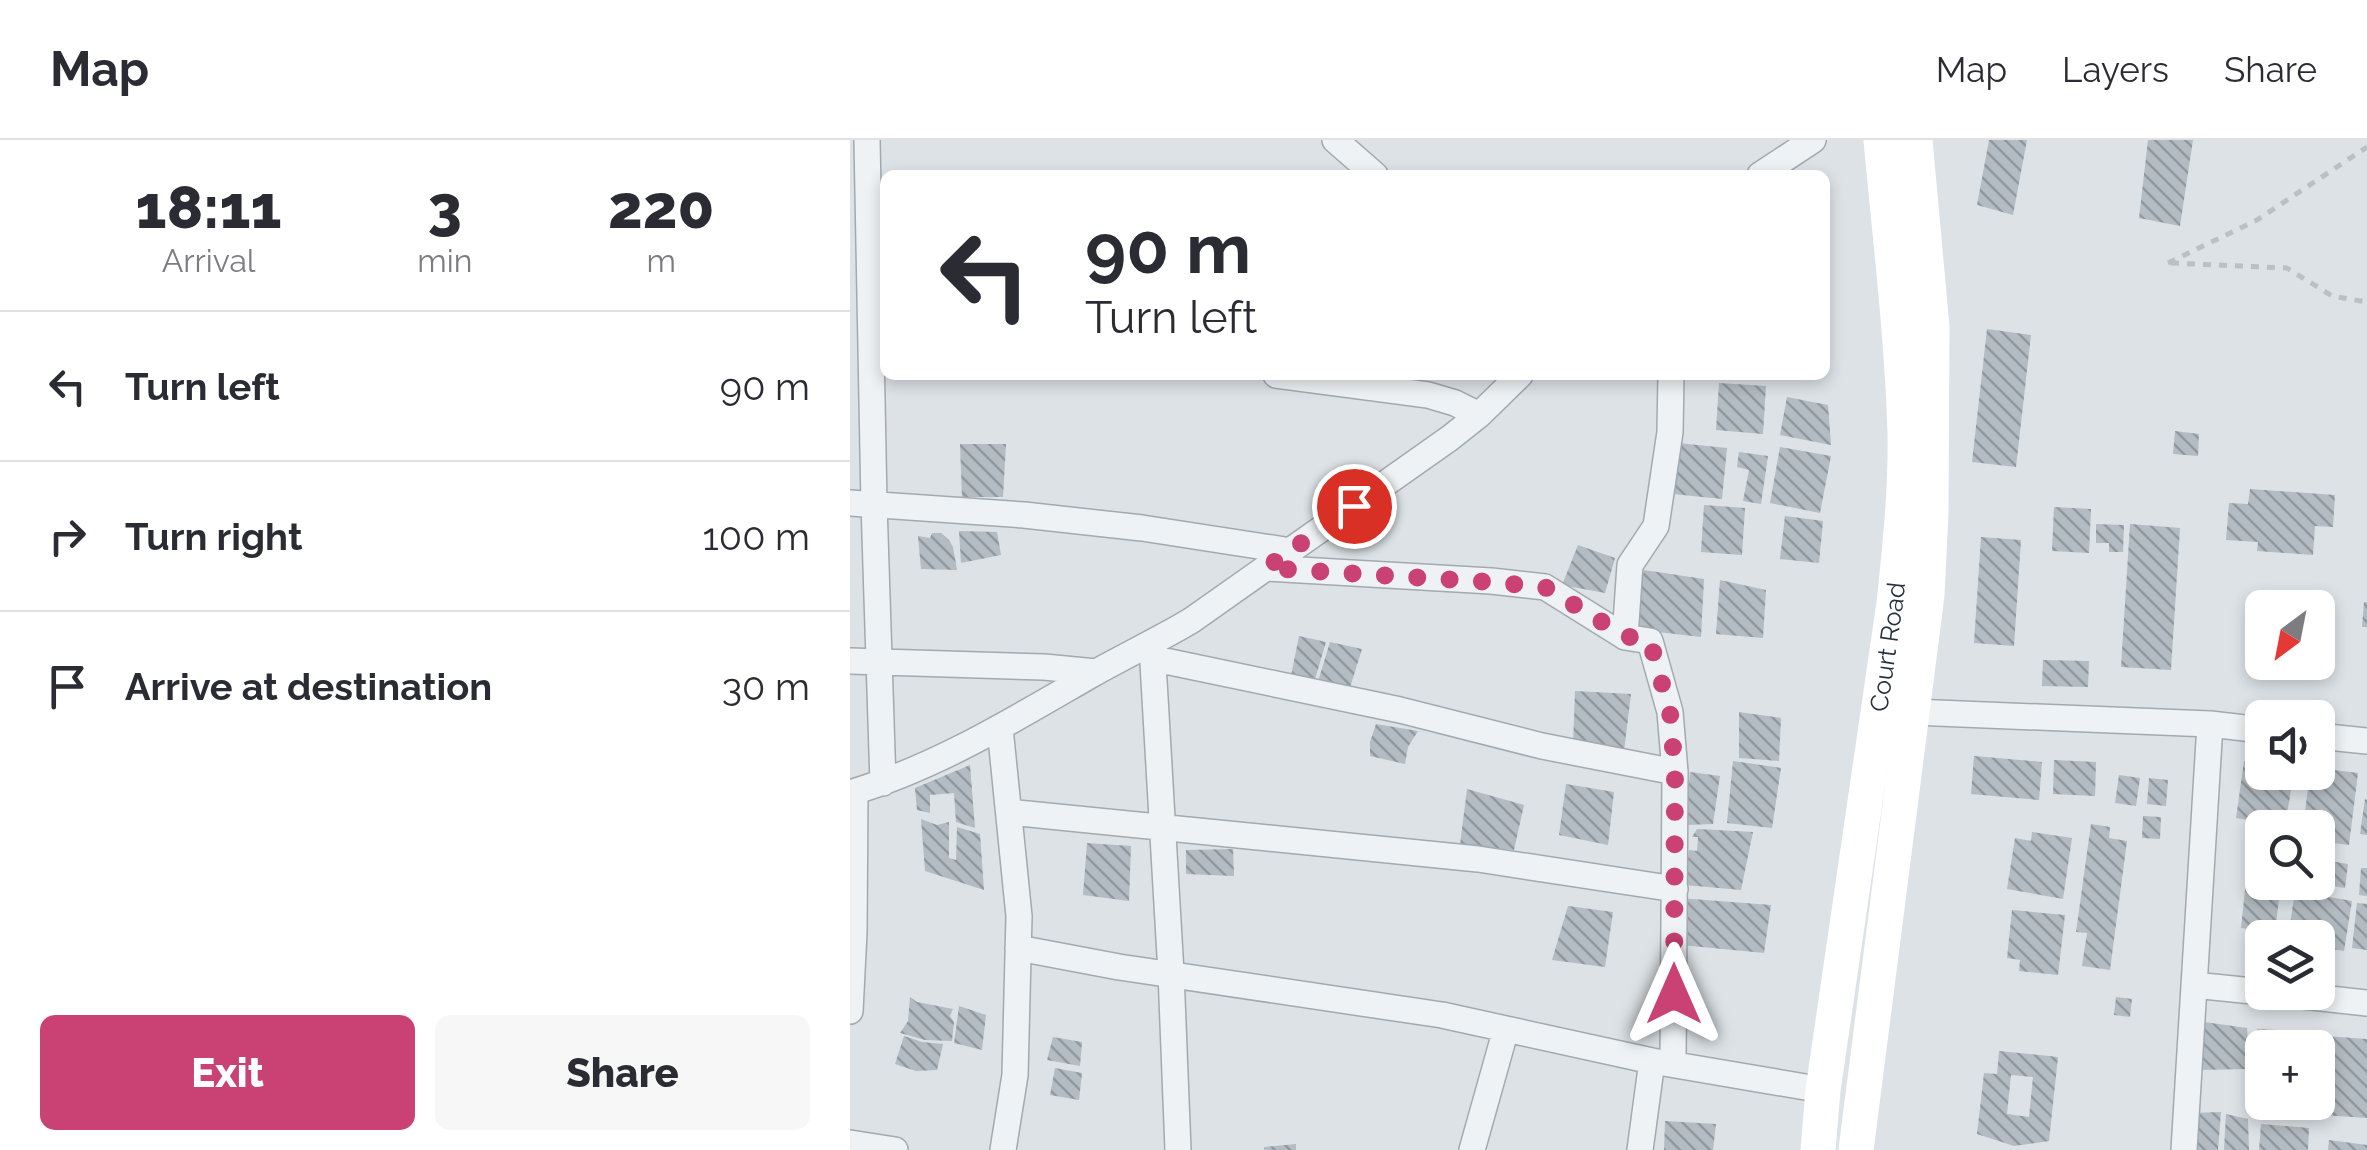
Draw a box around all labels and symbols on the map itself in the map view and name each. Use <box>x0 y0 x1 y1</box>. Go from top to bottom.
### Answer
pin <box>1312 464 1397 549</box>
street label: Court Road <box>1863 581 1911 714</box>
north arrow <box>2245 590 2335 680</box>
position arrow <box>1622 942 1726 1046</box>

